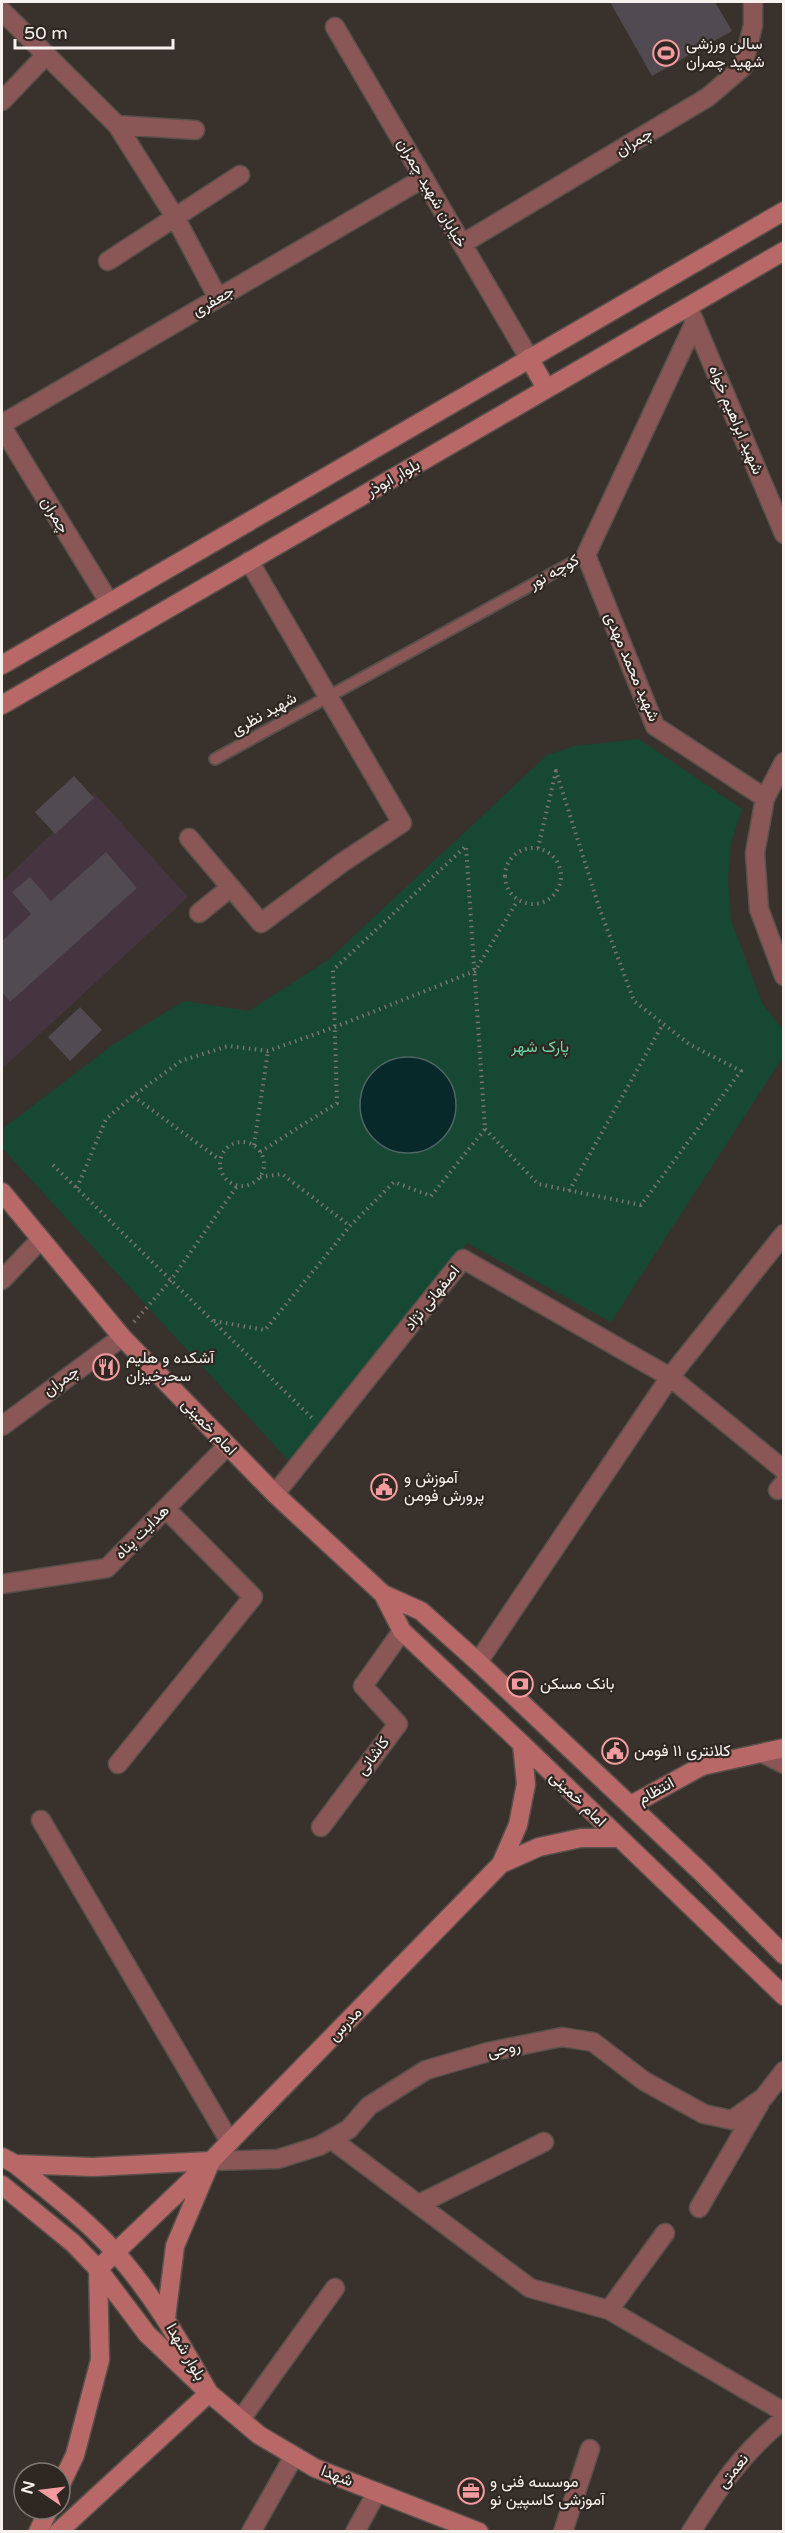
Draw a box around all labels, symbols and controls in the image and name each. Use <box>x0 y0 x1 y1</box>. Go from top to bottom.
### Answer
scale bar <box>15 12 172 50</box>
text: 50 m <box>24 22 68 44</box>
place label: سالن ورزشی شهید چمران <box>686 34 765 73</box>
sports icon: سالن ورزشی شهید چمران <box>651 38 681 68</box>
street label: چمران <box>612 123 657 162</box>
street label: خیابان شهید چمران <box>392 135 472 252</box>
street label: جعفری <box>188 281 238 321</box>
street label: شهید ابراهیم خواه <box>704 362 768 478</box>
street label: بلوار ابوذر <box>362 455 424 502</box>
street label: چمران <box>35 493 74 538</box>
street label: کوچه نور <box>524 550 583 595</box>
street label: شهید محمد مهدی <box>600 609 664 725</box>
street label: شهید نظری <box>228 688 300 740</box>
park label: پارک شهر <box>510 1037 569 1058</box>
street label: اصفهانی نژاد <box>400 1261 464 1335</box>
place label: آشکده و هلیم سحرخیزان <box>126 1348 215 1386</box>
restaurant icon: آشکده و هلیم سحرخیزان <box>91 1352 121 1382</box>
street label: چمران <box>39 1361 84 1402</box>
street label: امام خمینی <box>177 1394 241 1460</box>
place label: آموزش و پرورش فومن <box>404 1468 484 1507</box>
public building icon: آموزش و پرورش فومن <box>369 1472 399 1502</box>
street label: هدایت پناه <box>110 1500 174 1564</box>
bank icon: بانک مسکن <box>505 1669 535 1699</box>
place label: بانک مسکن <box>540 1674 614 1694</box>
street label: کاشانی <box>352 1733 394 1779</box>
public building icon: کلانتری ۱۱ فومن <box>600 1736 630 1766</box>
place label: کلانتری ۱۱ فومن <box>634 1741 731 1761</box>
street label: امام خمینی <box>545 1767 611 1831</box>
street label: انتظام <box>634 1773 678 1809</box>
street label: مدرس <box>324 2003 366 2045</box>
street label: روحی <box>486 2036 522 2062</box>
street label: بلوار شهدا <box>162 2320 210 2384</box>
street label: نعمتی <box>713 2450 753 2492</box>
north arrow <box>12 2461 72 2521</box>
street label: شهدا <box>318 2461 356 2491</box>
place label: موسسه فنی و آموزشی کاسپین نو <box>490 2472 606 2511</box>
office icon: موسسه فنی و آموزشی کاسپین نو <box>456 2476 486 2506</box>
text: N <box>17 2479 40 2496</box>

